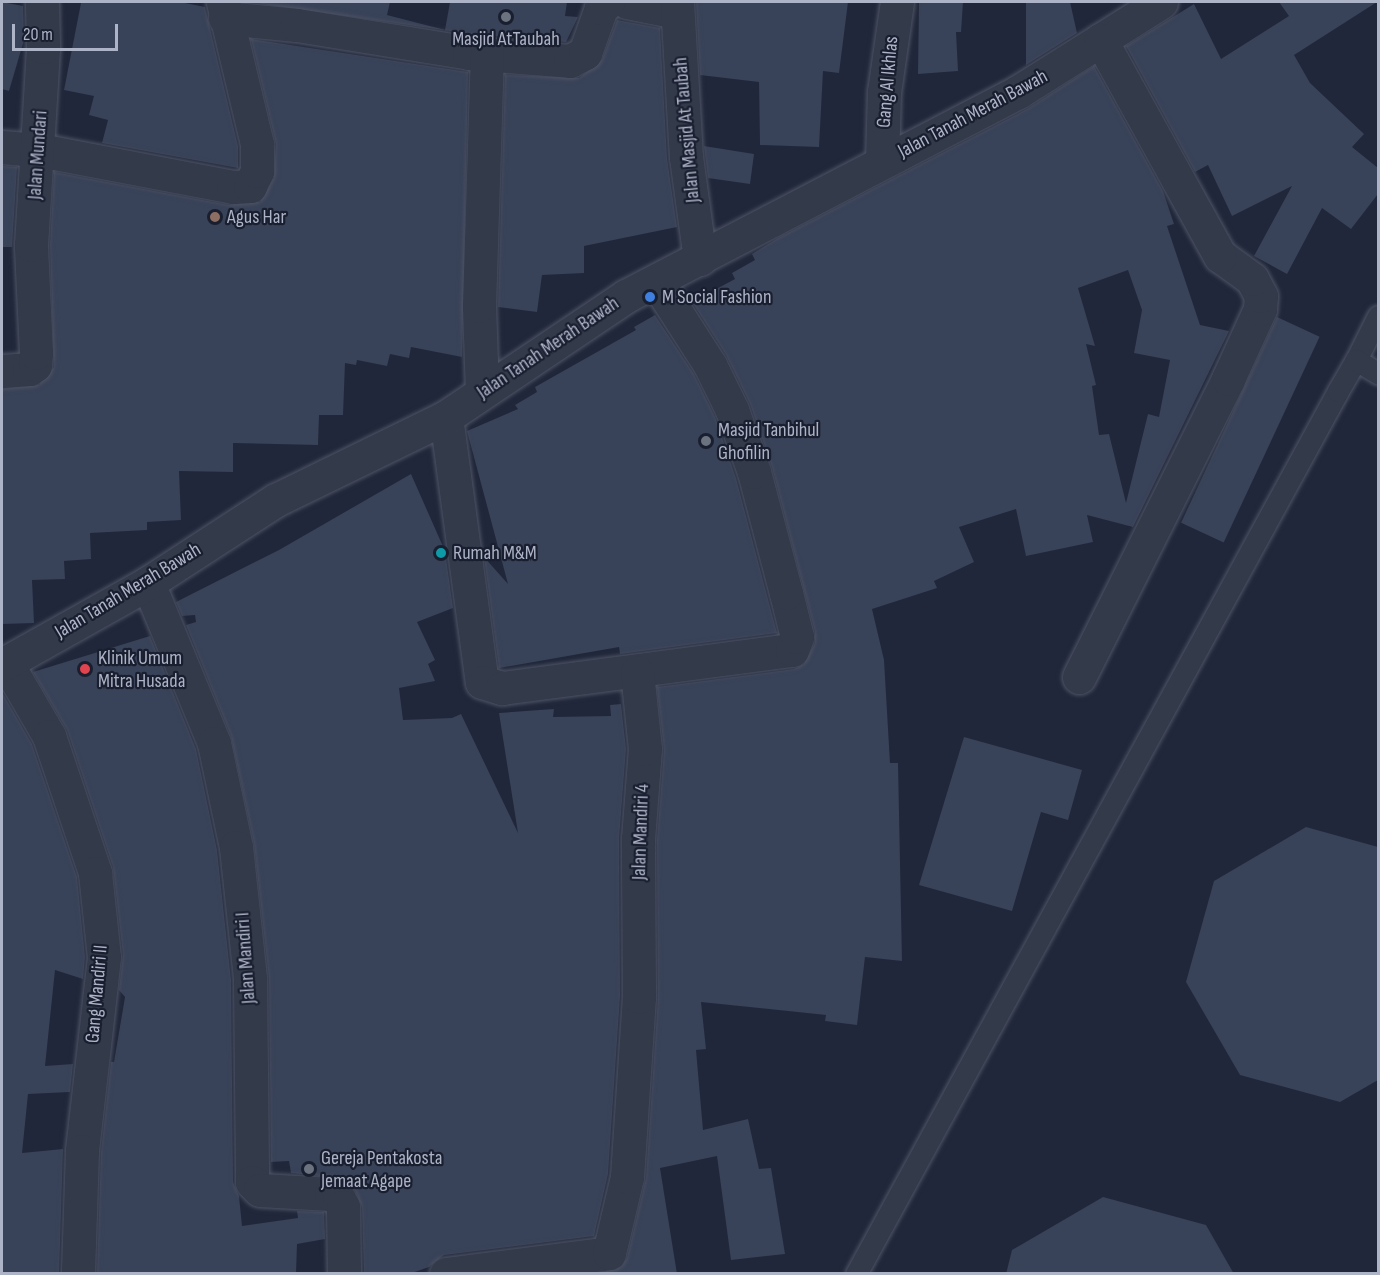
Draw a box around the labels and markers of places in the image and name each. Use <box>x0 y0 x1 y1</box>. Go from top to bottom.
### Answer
marker: Masjid AtTaubah <box>499 10 513 24</box>
place label: Masjid AtTaubah <box>452 27 560 51</box>
place label: Agus Har <box>227 205 286 229</box>
marker: Agus Har <box>208 210 222 224</box>
place label: M Social Fashion <box>662 285 771 309</box>
marker: M Social Fashion <box>643 290 657 304</box>
place label: Masjid Tanbihul Ghofilin <box>718 418 819 465</box>
marker: Masjid Tanbihul Ghofilin <box>699 434 713 448</box>
place label: Rumah M&M <box>453 541 537 565</box>
marker: Rumah M&M <box>434 546 448 560</box>
place label: Klinik Umum Mitra Husada <box>98 646 185 693</box>
marker: Klinik Umum Mitra Husada <box>76 660 94 678</box>
place label: Gereja Pentakosta Jemaat Agape <box>321 1146 442 1193</box>
marker: Gereja Pentakosta Jemaat Agape <box>302 1162 316 1176</box>

